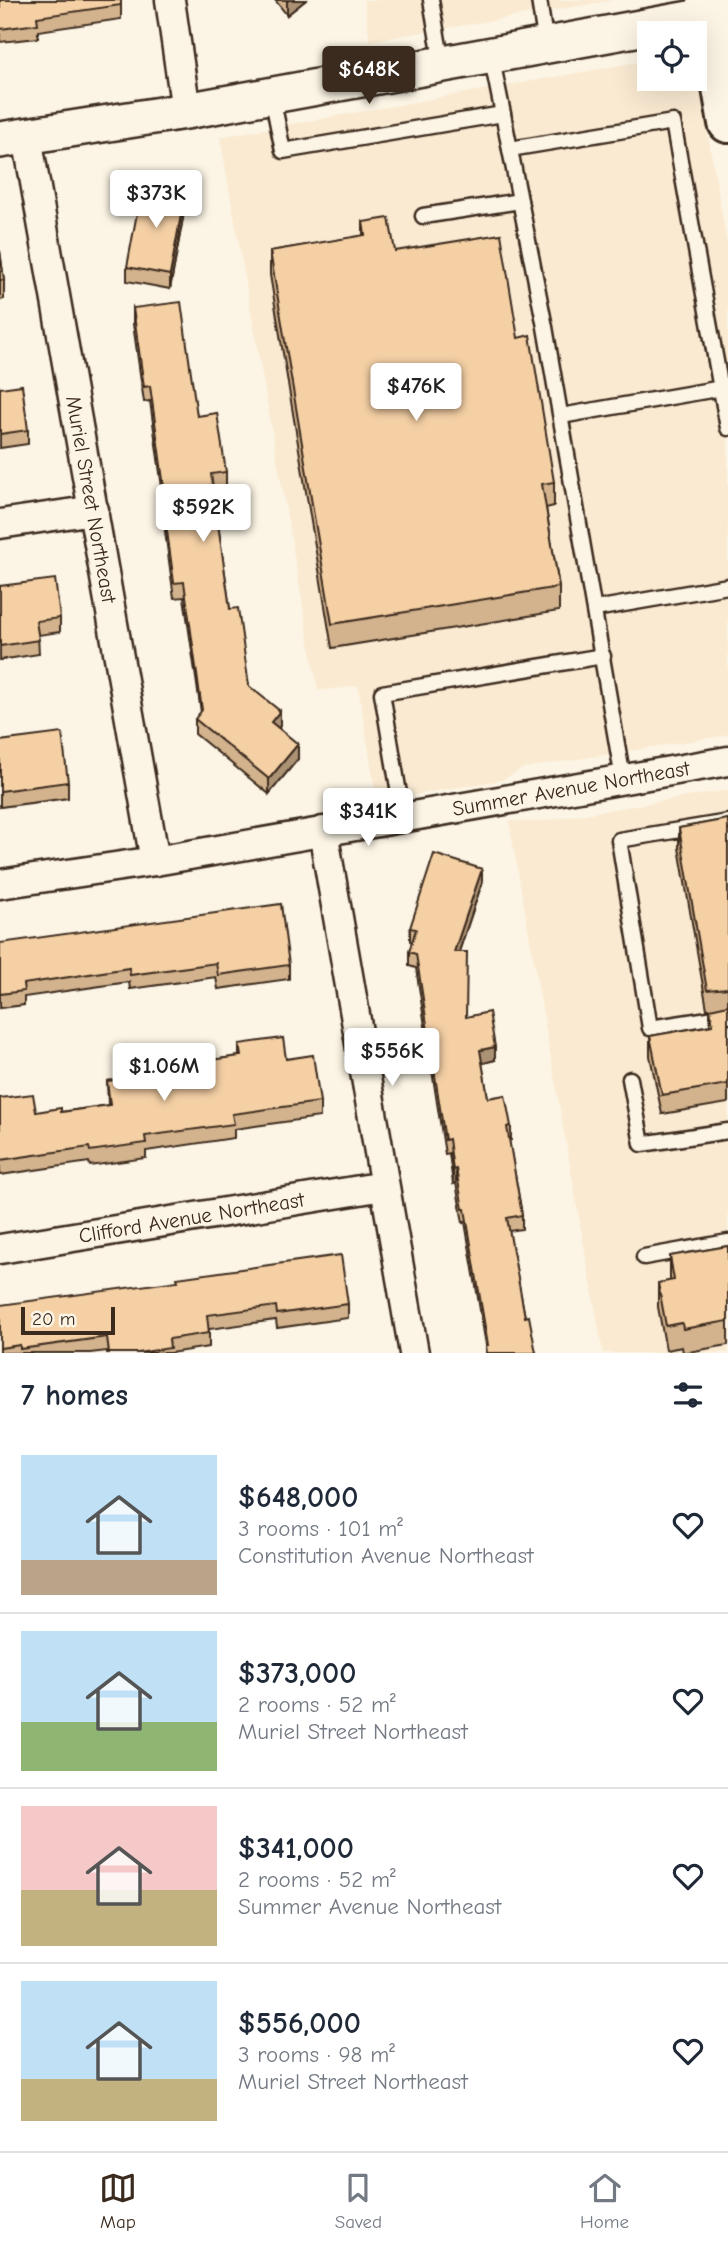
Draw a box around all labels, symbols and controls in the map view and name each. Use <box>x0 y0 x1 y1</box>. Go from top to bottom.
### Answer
map controls <box>637 21 707 91</box>
button: locate <box>637 21 707 91</box>
pin: $648K <box>320 46 418 106</box>
text: $648K <box>338 55 400 82</box>
pin: $373K <box>107 170 205 230</box>
text: $373K <box>126 179 186 206</box>
pin: $476K <box>367 364 465 423</box>
text: $476K <box>387 372 446 399</box>
street label: Muriel Street Northeast <box>61 394 121 606</box>
pin: $592K <box>154 484 252 544</box>
text: $592K <box>172 493 234 520</box>
street label: Summer Avenue Northeast <box>450 756 693 821</box>
pin: $341K <box>319 788 417 848</box>
text: $341K <box>339 797 397 824</box>
pin: $556K <box>343 1028 441 1088</box>
text: $556K <box>360 1037 424 1064</box>
pin: $1.06M <box>107 1044 221 1103</box>
text: $1.06M <box>129 1052 199 1079</box>
street label: Clifford Avenue Northeast <box>77 1187 307 1248</box>
scale bar <box>21 1304 116 1336</box>
text: 20 m <box>32 1308 76 1330</box>
icon: filters <box>669 1376 707 1414</box>
text: 7 homes <box>21 1378 128 1413</box>
text: $648,000 <box>238 1480 358 1515</box>
icon: home <box>77 1483 161 1567</box>
icon: heart <box>669 1506 707 1544</box>
text: 3 rooms · 101 m² <box>238 1515 403 1542</box>
text: Constitution Avenue Northeast <box>238 1542 534 1569</box>
text: $373,000 <box>238 1656 356 1691</box>
icon: home <box>77 1659 161 1743</box>
icon: heart <box>669 1682 707 1720</box>
text: 2 rooms · 52 m² <box>238 1691 396 1718</box>
text: Muriel Street Northeast <box>238 1718 468 1745</box>
text: $341,000 <box>238 1831 354 1866</box>
icon: home <box>77 1834 161 1918</box>
icon: heart <box>669 1857 707 1895</box>
text: 2 rooms · 52 m² <box>238 1866 396 1893</box>
text: Summer Avenue Northeast <box>238 1893 501 1920</box>
text: $556,000 <box>238 2006 361 2041</box>
icon: home <box>77 2009 161 2093</box>
icon: heart <box>669 2032 707 2070</box>
text: 3 rooms · 98 m² <box>238 2041 395 2068</box>
text: Muriel Street Northeast <box>238 2068 468 2095</box>
tab: Map <box>99 2169 137 2233</box>
tab: Saved <box>335 2169 382 2233</box>
tab: Home <box>580 2169 629 2233</box>

